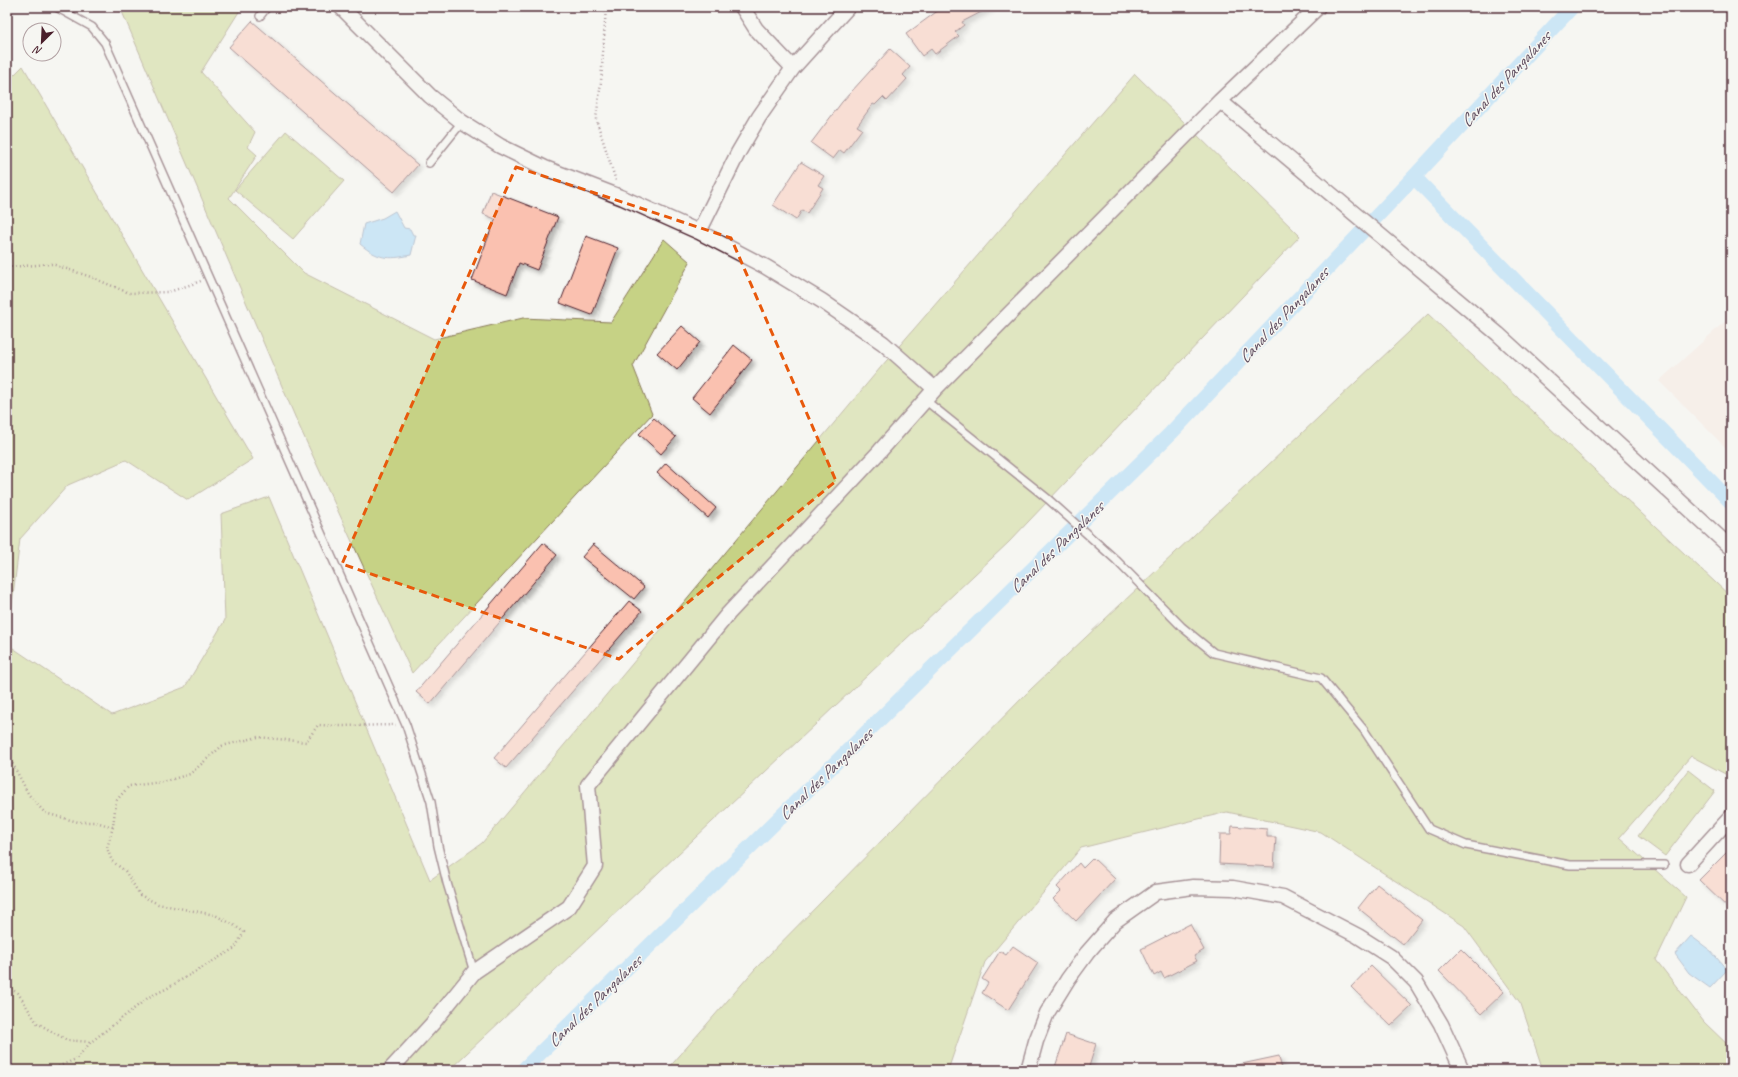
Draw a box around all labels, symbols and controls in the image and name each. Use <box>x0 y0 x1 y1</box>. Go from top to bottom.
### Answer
north arrow <box>22 22 62 62</box>
water label: Canal des Pangalanes <box>1456 25 1557 131</box>
text: N <box>30 42 44 59</box>
water label: Canal des Pangalanes <box>1234 261 1335 367</box>
water label: Canal des Pangalanes <box>1005 495 1110 598</box>
water label: Canal des Pangalanes <box>774 722 879 825</box>
water label: Canal des Pangalanes <box>543 949 648 1052</box>

